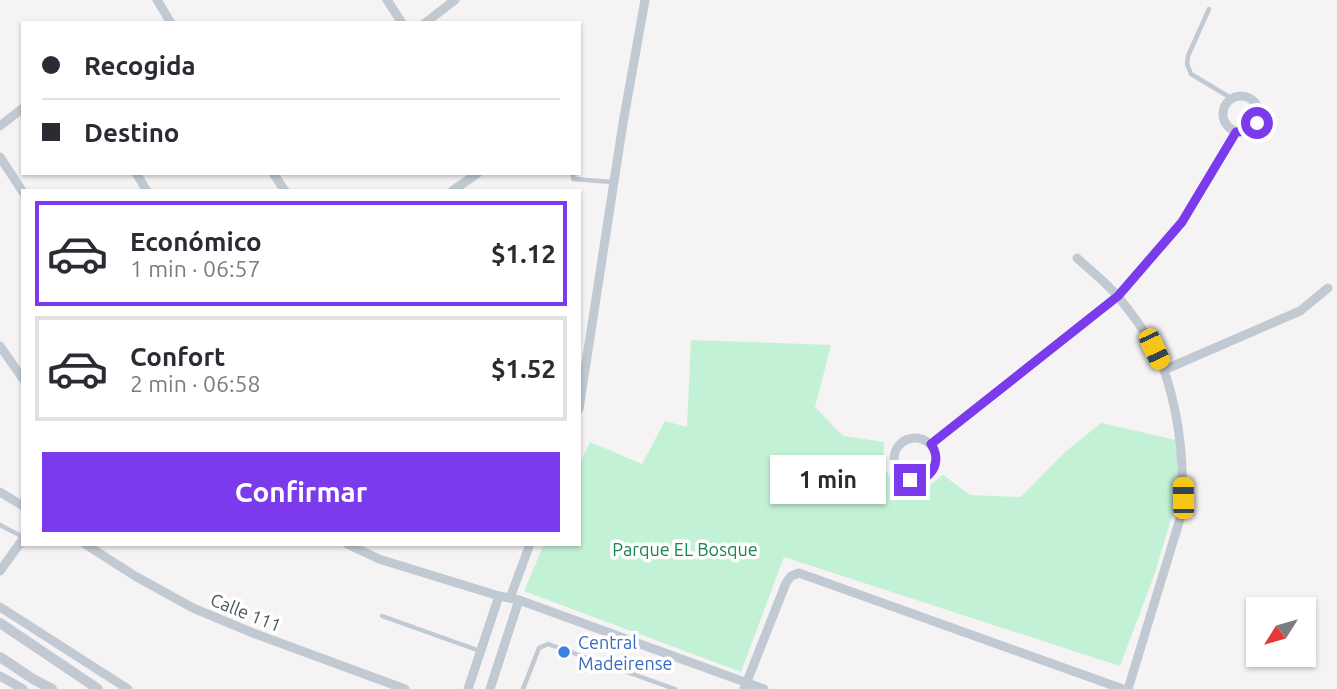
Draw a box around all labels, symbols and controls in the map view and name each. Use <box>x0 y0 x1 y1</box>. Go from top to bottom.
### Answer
text: Recogida <box>84 51 196 80</box>
route start <box>1241 107 1273 139</box>
text: Destino <box>84 118 180 147</box>
icon: car <box>46 222 109 285</box>
text: Económico <box>130 227 262 256</box>
text: $1.12 <box>491 239 556 268</box>
text: 1 min · 06:57 <box>130 256 261 281</box>
car <box>1136 326 1173 372</box>
icon: car <box>46 337 109 400</box>
text: Confort <box>130 342 225 371</box>
text: $1.52 <box>491 354 556 383</box>
text: 2 min · 06:58 <box>130 371 261 396</box>
button: Confirmar <box>42 452 560 532</box>
callout: 1 min <box>770 456 886 504</box>
route end <box>894 464 926 496</box>
text: 1 min <box>799 467 857 492</box>
car <box>1173 477 1194 519</box>
park label: Parque EL Bosque <box>612 539 758 559</box>
street label: Calle 111 <box>208 589 284 635</box>
north arrow <box>1246 597 1316 667</box>
map controls <box>1246 597 1316 667</box>
place label: Central Madeirense <box>578 632 673 673</box>
marker: Central Madeirense <box>556 644 572 660</box>

